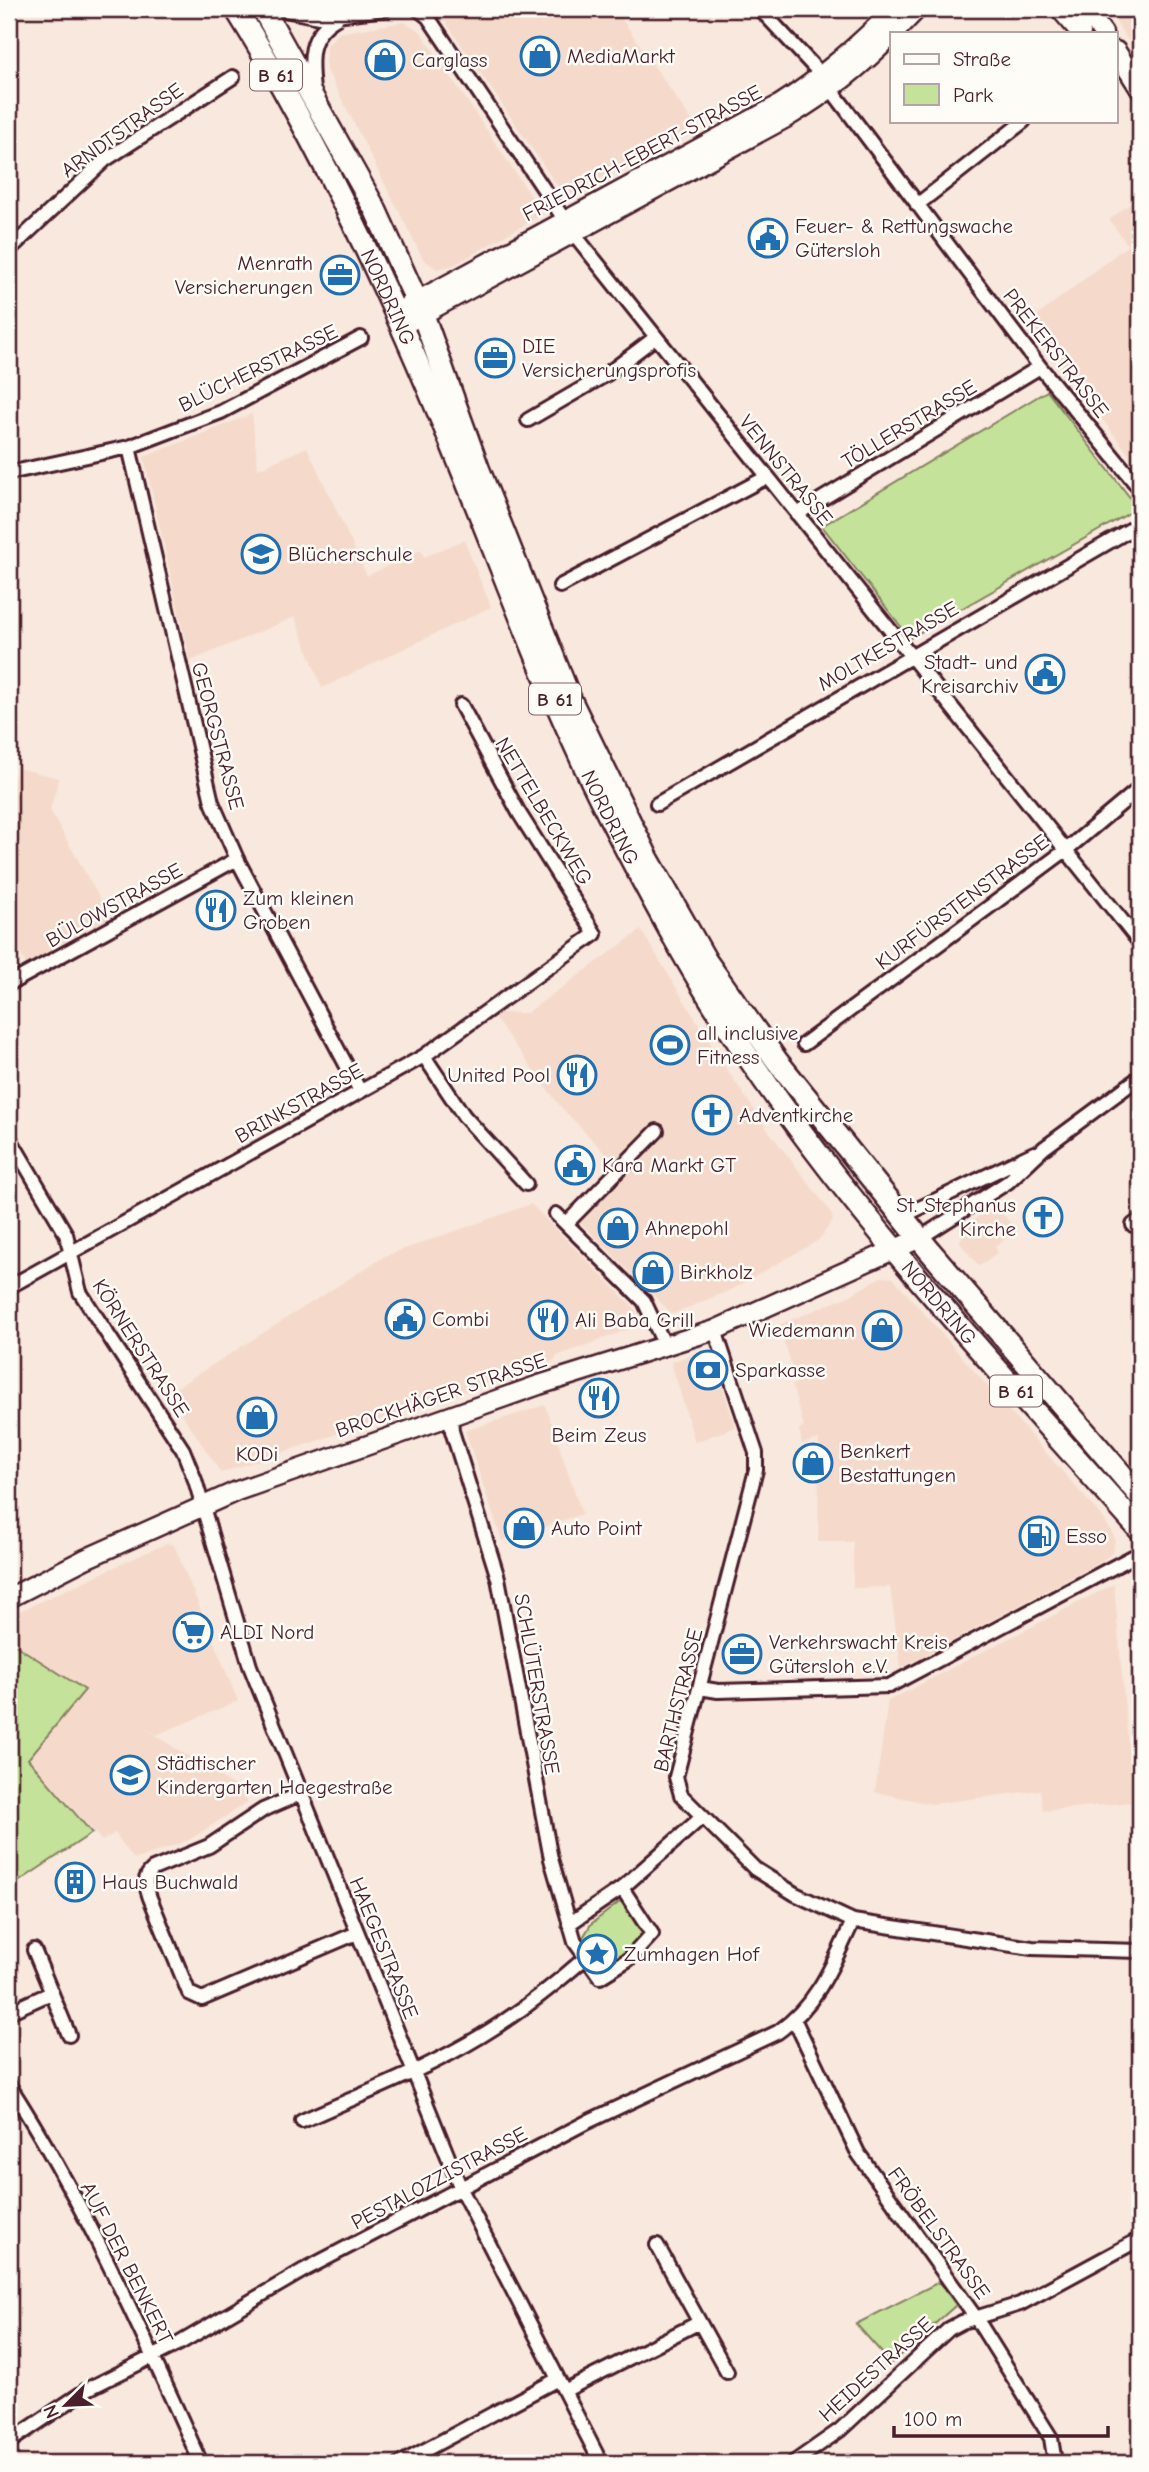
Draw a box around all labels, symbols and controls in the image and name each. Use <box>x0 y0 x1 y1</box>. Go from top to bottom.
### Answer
legend <box>890 32 1118 122</box>
shop icon: MediaMarkt <box>519 35 561 77</box>
shop icon: Carglass <box>364 39 406 81</box>
place label: MediaMarkt <box>567 44 676 68</box>
text: Straße <box>953 47 1011 71</box>
place label: Carglass <box>412 48 487 72</box>
road number: B 61 <box>250 60 302 90</box>
street label: ARNDTSTRASSE <box>56 78 188 182</box>
street label: FRIEDRICH-EBERT-STRASSE <box>518 80 766 226</box>
text: Park <box>953 83 993 107</box>
place label: Feuer- & Rettungswache Gütersloh <box>795 214 1013 262</box>
public building icon: Feuer- & Rettungswache Gütersloh <box>747 217 789 259</box>
street label: NORDRING <box>356 245 420 349</box>
place label: Menrath Versicherungen <box>175 251 313 299</box>
office icon: Menrath Versicherungen <box>319 254 361 296</box>
street label: PREKERSTRASSE <box>998 284 1114 422</box>
street label: BLÜCHERSTRASSE <box>175 319 341 417</box>
place label: DIE Versicherungsprofis <box>522 334 696 382</box>
office icon: DIE Versicherungsprofis <box>474 337 516 379</box>
street label: TÖLLERSTRASSE <box>837 374 981 474</box>
street label: VENNSTRASSE <box>734 410 838 530</box>
school or university icon: Blücherschule <box>240 533 282 575</box>
place label: Blücherschule <box>288 542 413 566</box>
street label: MOLTKESTRASSE <box>814 596 962 696</box>
place label: Stadt- und Kreisarchiv <box>921 650 1018 698</box>
public building icon: Stadt- und Kreisarchiv <box>1024 653 1066 695</box>
street label: GEORGSTRASSE <box>187 660 249 812</box>
road number: B 61 <box>529 684 581 714</box>
street label: NETTELBECKWEG <box>490 733 598 889</box>
street label: NORDRING <box>576 766 644 869</box>
street label: KURFÜRSTENSTRASSE <box>871 829 1053 975</box>
street label: BÜLOWSTRASSE <box>42 858 186 952</box>
place label: Zum kleinen Groben <box>243 886 354 934</box>
restaurant icon: Zum kleinen Groben <box>195 889 237 931</box>
place label: all inclusive Fitness <box>697 1021 798 1069</box>
sports icon: all inclusive Fitness <box>649 1024 691 1066</box>
restaurant icon: United Pool <box>556 1054 598 1096</box>
street label: BRINKSTRASSE <box>231 1058 367 1148</box>
place label: United Pool <box>447 1063 550 1087</box>
church icon: Adventkirche <box>691 1094 733 1136</box>
place label: Adventkirche <box>739 1103 853 1127</box>
public building icon: Kara Markt GT <box>554 1144 596 1186</box>
place label: Kara Markt GT <box>602 1153 736 1177</box>
place label: St. Stephanus Kirche <box>896 1193 1016 1241</box>
church icon: St. Stephanus Kirche <box>1022 1196 1064 1238</box>
shop icon: Ahnepohl <box>597 1207 639 1249</box>
place label: Ahnepohl <box>645 1216 729 1240</box>
shop icon: Birkholz <box>632 1251 674 1293</box>
street label: NORDRING <box>897 1256 982 1350</box>
place label: Birkholz <box>680 1260 752 1284</box>
street label: KÖRNERSTRASSE <box>88 1275 194 1421</box>
public building icon: Combi <box>384 1298 426 1340</box>
restaurant icon: Ali Baba Grill <box>527 1299 569 1341</box>
place label: Combi <box>432 1307 489 1331</box>
place label: Ali Baba Grill <box>575 1308 694 1332</box>
shop icon: Wiedemann <box>861 1309 903 1351</box>
place label: Wiedemann <box>748 1318 855 1342</box>
street label: BROCKHÄGER STRASSE <box>332 1348 550 1442</box>
bank icon: Sparkasse <box>687 1349 729 1391</box>
place label: Sparkasse <box>735 1358 825 1382</box>
road number: B 61 <box>990 1376 1042 1406</box>
restaurant icon: Beim Zeus <box>578 1377 620 1419</box>
shop icon: KODi <box>236 1396 278 1438</box>
place label: Beim Zeus <box>552 1423 646 1447</box>
place label: Benkert Bestattungen <box>840 1439 956 1487</box>
place label: KODi <box>236 1442 278 1466</box>
shop icon: Benkert Bestattungen <box>792 1442 834 1484</box>
shop icon: Auto Point <box>503 1507 545 1549</box>
fuel station icon: Esso <box>1018 1515 1060 1557</box>
place label: Auto Point <box>551 1516 643 1540</box>
place label: Esso <box>1066 1524 1107 1548</box>
street label: SCHLÜTERSTRASSE <box>509 1592 565 1776</box>
supermarket icon: ALDI Nord <box>172 1611 214 1653</box>
place label: ALDI Nord <box>220 1620 314 1644</box>
street label: BARTHSTRASSE <box>649 1626 707 1774</box>
place label: Verkehrswacht Kreis Gütersloh e.V. <box>769 1630 948 1678</box>
office icon: Verkehrswacht Kreis Gütersloh e.V. <box>721 1633 763 1675</box>
place label: Städtischer Kindergarten Haegestraße <box>157 1751 393 1799</box>
school or university icon: Städtischer Kindergarten Haegestraße <box>109 1754 151 1796</box>
building icon: Haus Buchwald <box>54 1861 96 1903</box>
place label: Haus Buchwald <box>102 1870 238 1894</box>
street label: HAEGESTRASSE <box>345 1874 423 2022</box>
place icon: Zumhagen Hof <box>576 1933 618 1975</box>
place label: Zumhagen Hof <box>624 1942 760 1966</box>
street label: PESTALOZZISTRASSE <box>347 2121 531 2235</box>
street label: FRÖBELSTRASSE <box>883 2162 995 2304</box>
street label: AUF DER BENKERT <box>76 2178 178 2348</box>
street label: HEIDESTRASSE <box>814 2312 938 2426</box>
north arrow <box>32 2370 102 2440</box>
scale bar <box>894 2395 1107 2439</box>
text: N <box>39 2401 64 2422</box>
text: 100 m <box>904 2407 962 2431</box>

